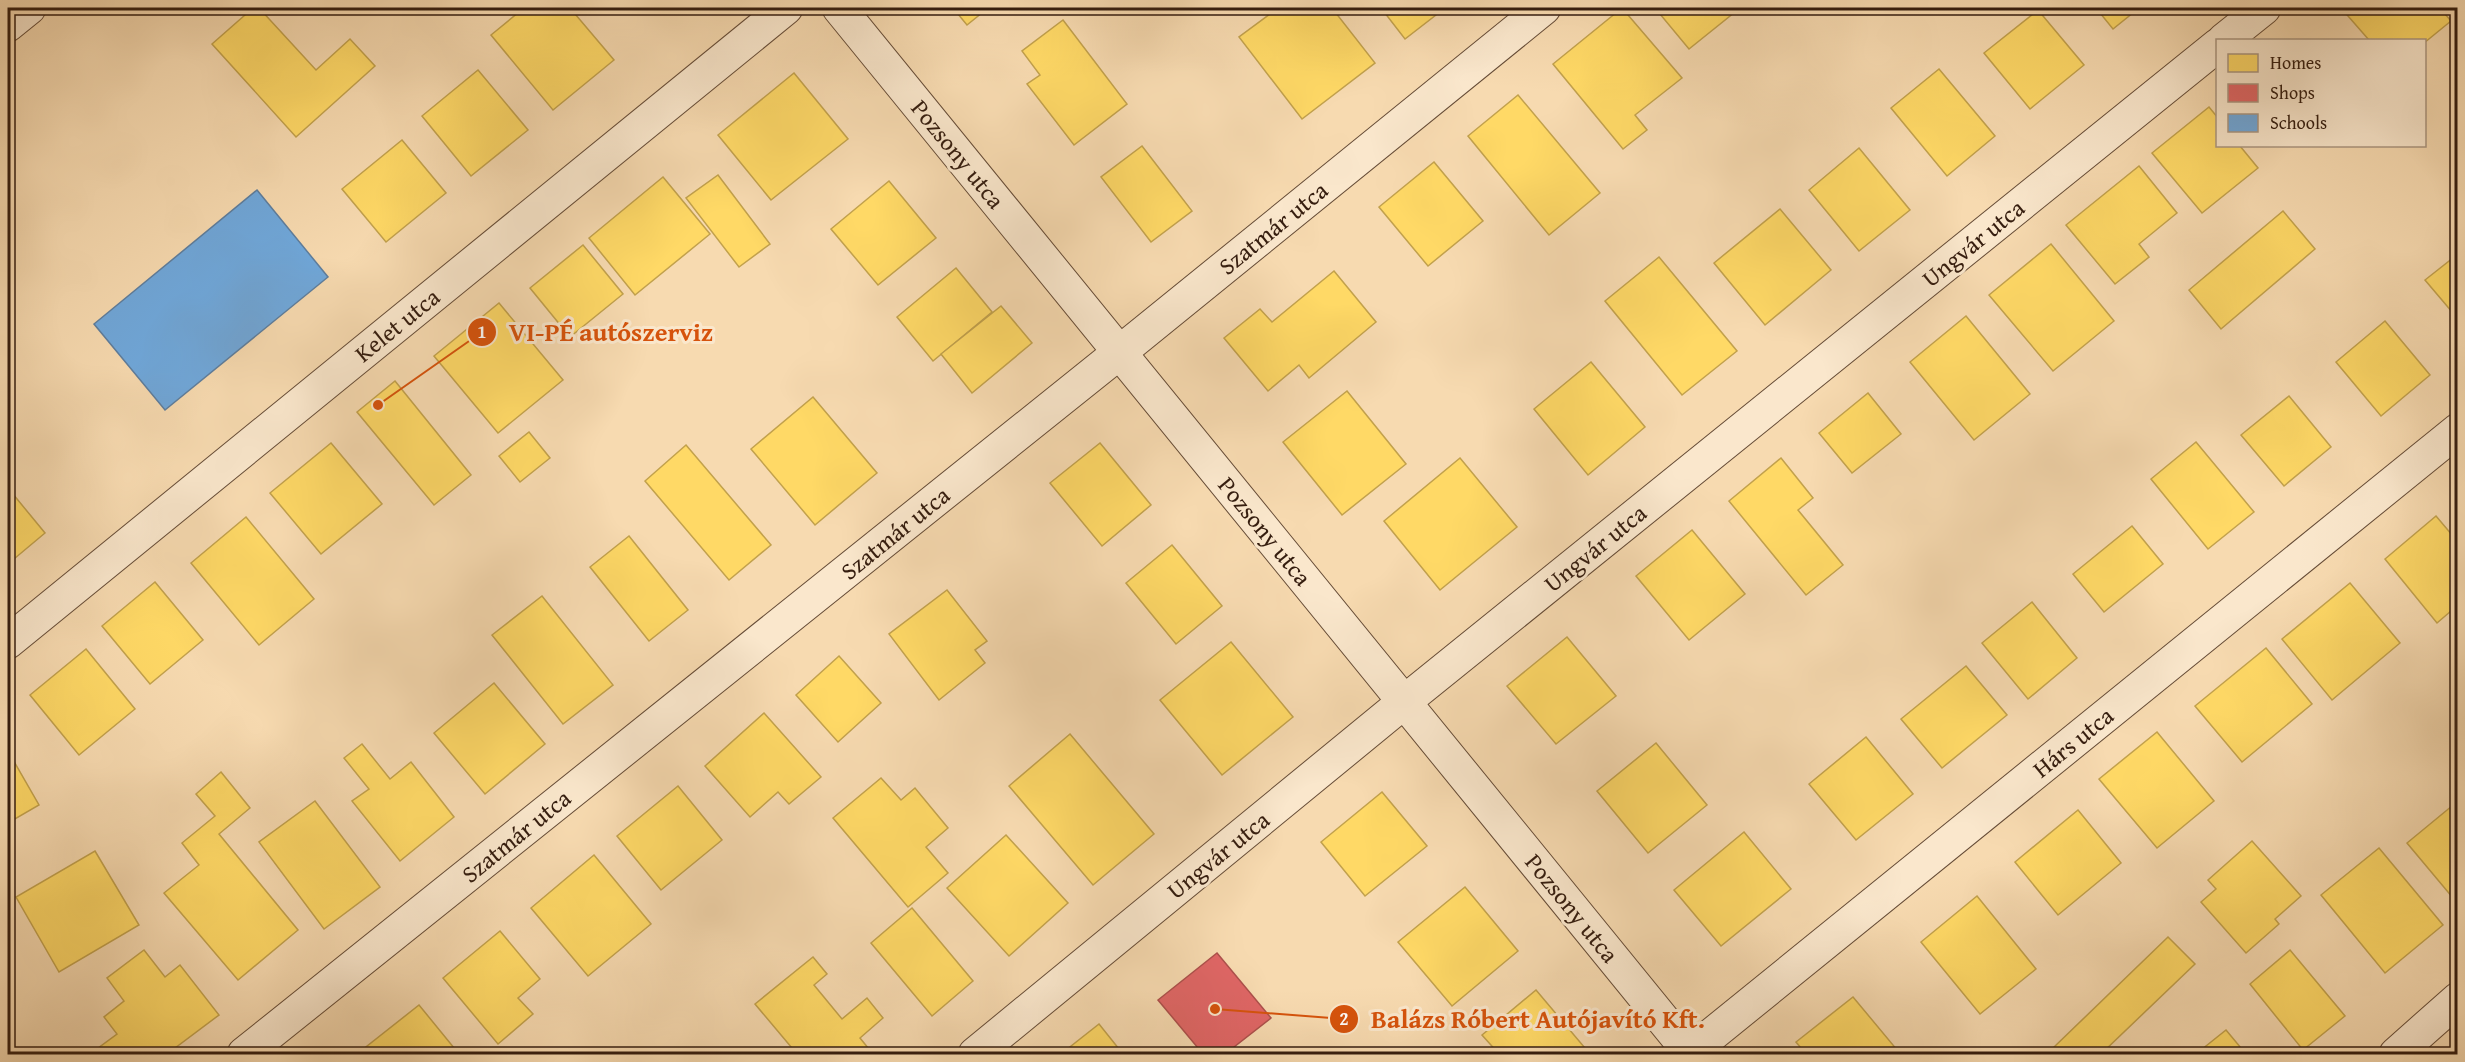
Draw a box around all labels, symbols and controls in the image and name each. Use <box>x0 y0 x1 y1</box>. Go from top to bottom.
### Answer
legend <box>2216 39 2426 147</box>
text: Homes <box>2270 49 2321 76</box>
text: Shops <box>2270 79 2315 106</box>
street label: Pozsony utca <box>903 92 1013 217</box>
text: Schools <box>2270 109 2327 136</box>
street label: Szatmár utca <box>1211 173 1336 283</box>
street label: Ungvár utca <box>1914 190 2032 295</box>
street label: Kelet utca <box>347 279 448 370</box>
callout: VI-PÉ autószerviz <box>467 310 725 354</box>
text: VI-PÉ autószerviz <box>509 312 713 351</box>
text: 1 <box>477 318 487 345</box>
street label: Pozsony utca <box>1210 469 1320 594</box>
street label: Szatmár utca <box>833 478 958 588</box>
street label: Ungvár utca <box>1536 495 1654 600</box>
street label: Hárs utca <box>2025 698 2122 786</box>
street label: Szatmár utca <box>454 781 579 891</box>
street label: Ungvár utca <box>1159 802 1277 907</box>
street label: Pozsony utca <box>1517 846 1627 971</box>
callout: Balázs Róbert Autójavító Kft. <box>1329 997 1717 1041</box>
text: Balázs Róbert Autójavító Kft. <box>1371 999 1705 1038</box>
text: 2 <box>1339 1005 1349 1032</box>

